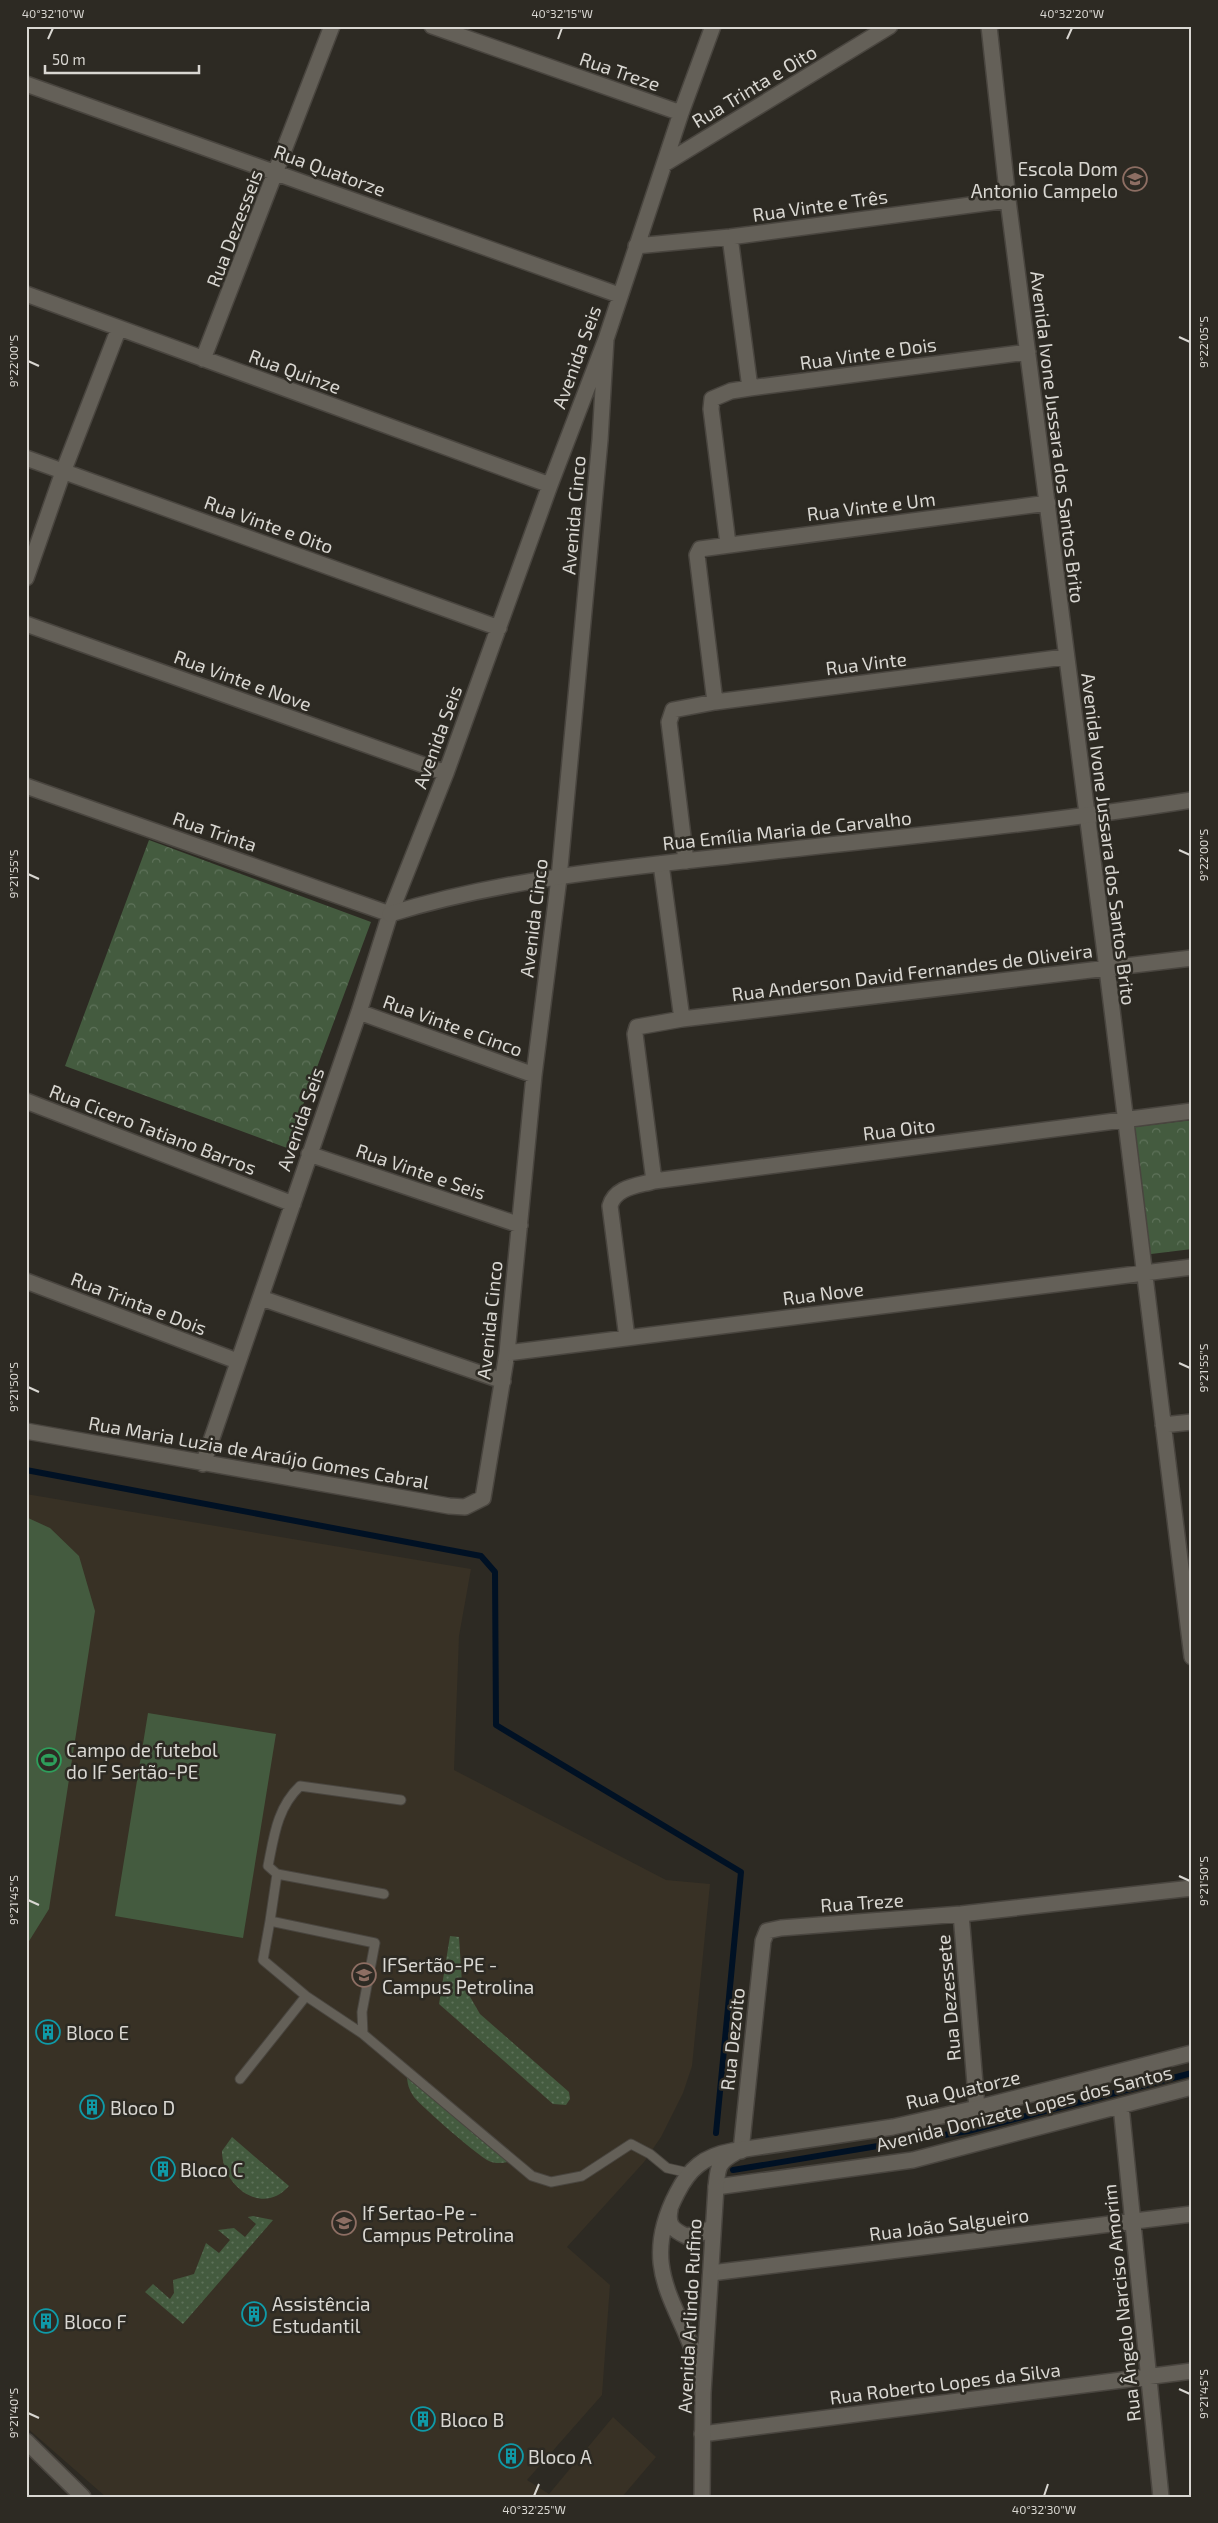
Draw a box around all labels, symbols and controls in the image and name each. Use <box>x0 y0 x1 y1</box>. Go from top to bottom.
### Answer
text: 40°32'10"W <box>22 6 84 20</box>
text: 40°32'15"W <box>531 6 593 20</box>
text: 40°32'20"W <box>1040 6 1104 20</box>
street label: Rua Trinta e Oito <box>688 40 820 132</box>
scale bar <box>45 42 199 74</box>
street label: Rua Treze <box>577 47 663 95</box>
text: 50 m <box>52 50 86 68</box>
street label: Rua Quatorze <box>271 139 389 201</box>
place label: Escola Dom Antonio Campelo <box>971 157 1118 202</box>
street label: Rua Dezesseis <box>201 166 267 290</box>
school or university icon: Escola Dom Antonio Campelo <box>1122 166 1148 192</box>
street label: Rua Vinte e Três <box>751 184 889 226</box>
street label: Avenida Ivone Jussara dos Santos Brito <box>1026 269 1090 605</box>
street label: Avenida Seis <box>547 302 605 412</box>
text: 9°22'05"S <box>1196 316 1210 368</box>
street label: Rua Vinte e Dois <box>798 332 938 374</box>
text: 9°22'00"S <box>6 334 20 387</box>
street label: Rua Quinze <box>246 344 344 398</box>
street label: Avenida Cinco <box>556 455 590 575</box>
street label: Rua Vinte e Um <box>805 487 937 525</box>
street label: Rua Vinte e Oito <box>201 490 337 558</box>
street label: Rua Vinte e Nove <box>171 644 315 716</box>
street label: Rua Vinte <box>824 647 908 679</box>
street label: Avenida Ivone Jussara dos Santos Brito <box>1077 671 1141 1007</box>
street label: Avenida Seis <box>408 682 466 792</box>
street label: Rua Emília Maria de Carvalho <box>661 805 913 855</box>
street label: Rua Trinta <box>170 806 260 856</box>
text: 9°22'00"S <box>1196 828 1210 881</box>
text: 9°21'55"S <box>6 849 20 899</box>
street label: Avenida Cinco <box>514 857 552 979</box>
street label: Rua Anderson David Fernandes de Oliveira <box>730 938 1094 1006</box>
street label: Rua Vinte e Cinco <box>380 989 526 1061</box>
street label: Avenida Seis <box>272 1064 328 1174</box>
street label: Rua Cicero Tatiano Barros <box>46 1079 260 1179</box>
street label: Rua Oito <box>862 1113 936 1145</box>
street label: Rua Vinte e Seis <box>353 1138 489 1204</box>
street label: Avenida Cinco <box>471 1259 507 1381</box>
street label: Rua Trinta e Dois <box>68 1267 210 1339</box>
street label: Rua Nove <box>781 1277 865 1309</box>
text: 9°21'55"S <box>1196 1343 1210 1393</box>
text: 9°21'50"S <box>6 1362 20 1412</box>
street label: Rua Maria Luzia de Araújo Gomes Cabral <box>87 1411 432 1493</box>
place label: Campo de futebol do IF Sertão-PE <box>66 1738 218 1783</box>
sports icon: Campo de futebol do IF Sertão-PE <box>36 1747 62 1773</box>
text: 9°21'50"S <box>1196 1856 1210 1906</box>
text: 9°21'45"S <box>6 1875 20 1925</box>
street label: Rua Treze <box>820 1888 904 1916</box>
street label: Rua Dezessete <box>931 1934 965 2062</box>
place label: IFSertão-PE - Campus Petrolina <box>382 1953 534 1998</box>
school or university icon: IFSertão-PE - Campus Petrolina <box>351 1962 377 1988</box>
street label: Rua Dezoito <box>715 1986 749 2092</box>
building icon: Bloco E <box>35 2019 61 2045</box>
place label: Bloco E <box>66 2021 129 2044</box>
street label: Avenida Donizete Lopes dos Santos <box>873 2060 1175 2156</box>
street label: Rua Quatorze <box>904 2065 1022 2113</box>
building icon: Bloco D <box>79 2094 105 2120</box>
place label: Bloco D <box>110 2096 175 2119</box>
building icon: Bloco C <box>150 2156 176 2182</box>
place label: Bloco C <box>180 2158 243 2181</box>
street label: Rua Ângelo Narciso Amorim <box>1097 2183 1145 2423</box>
place label: If Sertao-Pe - Campus Petrolina <box>362 2201 514 2246</box>
street label: Rua João Salgueiro <box>868 2203 1030 2245</box>
school or university icon: If Sertao-Pe - Campus Petrolina <box>331 2210 357 2236</box>
street label: Avenida Arlindo Rufino <box>672 2218 706 2414</box>
place label: Assistência Estudantil <box>272 2292 370 2337</box>
building icon: Assistência Estudantil <box>241 2301 267 2327</box>
building icon: Bloco F <box>33 2308 59 2334</box>
place label: Bloco F <box>64 2310 127 2333</box>
street label: Rua Roberto Lopes da Silva <box>828 2357 1062 2409</box>
text: 9°21'45"S <box>1196 2369 1210 2419</box>
text: 9°21'40"S <box>6 2387 20 2438</box>
building icon: Bloco B <box>410 2406 436 2432</box>
place label: Bloco B <box>440 2408 504 2431</box>
building icon: Bloco A <box>498 2443 524 2469</box>
place label: Bloco A <box>528 2445 592 2468</box>
text: 40°32'25"W <box>502 2502 566 2516</box>
text: 40°32'30"W <box>1012 2502 1076 2516</box>

